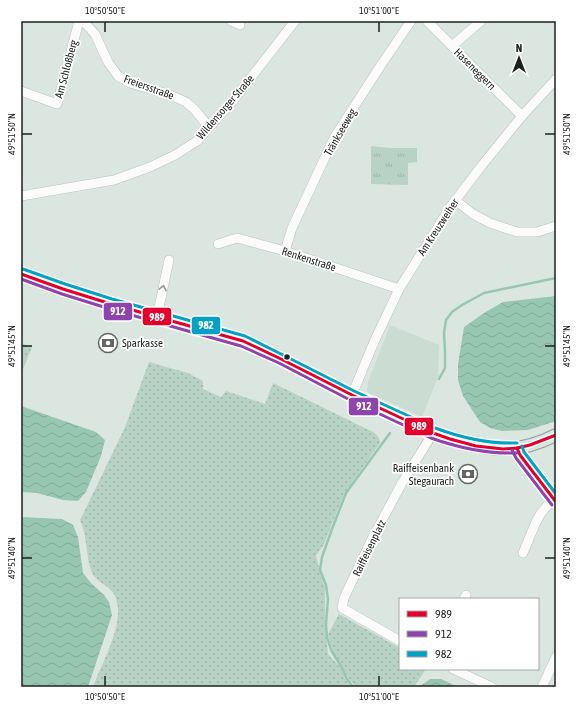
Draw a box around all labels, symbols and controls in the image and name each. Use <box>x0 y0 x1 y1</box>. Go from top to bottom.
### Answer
text: 10°50'50"E <box>85 5 126 16</box>
text: 10°51'00"E <box>359 5 400 16</box>
street label: Am Schloßberg <box>52 38 80 99</box>
north arrow <box>499 38 539 78</box>
text: N <box>516 42 522 54</box>
street label: Haseneggern <box>452 46 498 92</box>
street label: Freiersstraße <box>122 72 176 102</box>
street label: Wildensorger Straße <box>194 72 256 142</box>
street label: Tränkseeweg <box>322 106 358 158</box>
text: 49°51'50"N <box>6 113 17 155</box>
text: 49°51'50"N <box>561 113 572 155</box>
street label: Am Kreuzweiher <box>415 196 461 258</box>
street label: Renkenstraße <box>280 245 338 273</box>
one-way arrow <box>158 285 166 292</box>
line badge: 912 <box>103 302 133 321</box>
text: 912 <box>110 305 126 317</box>
line badge: 989 <box>142 307 172 326</box>
text: 989 <box>149 311 165 323</box>
line badge: 982 <box>191 316 221 335</box>
text: 982 <box>198 319 214 331</box>
text: 49°51'45"N <box>6 325 17 367</box>
text: 49°51'45"N <box>561 325 572 367</box>
bank icon: Sparkasse <box>97 332 119 354</box>
place label: Sparkasse <box>122 337 163 349</box>
unlabelled marker <box>282 352 292 362</box>
line badge: 912 <box>348 397 379 416</box>
text: 912 <box>356 400 372 412</box>
line badge: 989 <box>404 417 434 436</box>
text: 989 <box>411 420 427 432</box>
place label: Raiffeisenbank Stegaurach <box>393 462 454 487</box>
bank icon: Raiffeisenbank Stegaurach <box>457 463 479 485</box>
street label: Raiffeisenplatz <box>350 518 388 578</box>
text: 49°51'40"N <box>6 537 17 579</box>
text: 49°51'40"N <box>561 537 572 579</box>
legend <box>399 598 539 670</box>
text: 989 <box>435 607 452 621</box>
text: 912 <box>435 627 452 641</box>
text: 982 <box>435 647 452 661</box>
text: 10°50'50"E <box>85 691 126 702</box>
text: 10°51'00"E <box>359 691 400 702</box>

